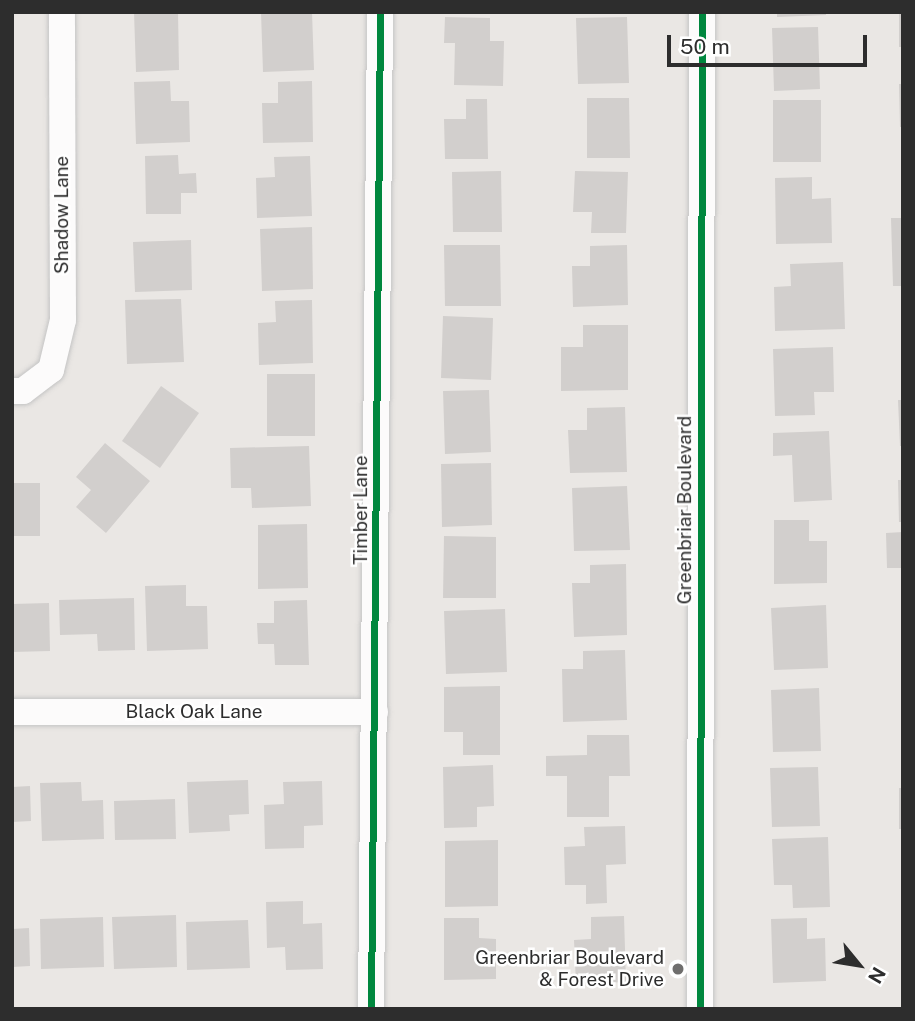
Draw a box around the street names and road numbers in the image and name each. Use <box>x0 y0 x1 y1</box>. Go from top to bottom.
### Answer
street label: Shadow Lane <box>51 156 73 274</box>
street label: Greenbriar Boulevard <box>674 416 696 604</box>
street label: Timber Lane <box>350 455 372 565</box>
street label: Black Oak Lane <box>126 701 262 723</box>

